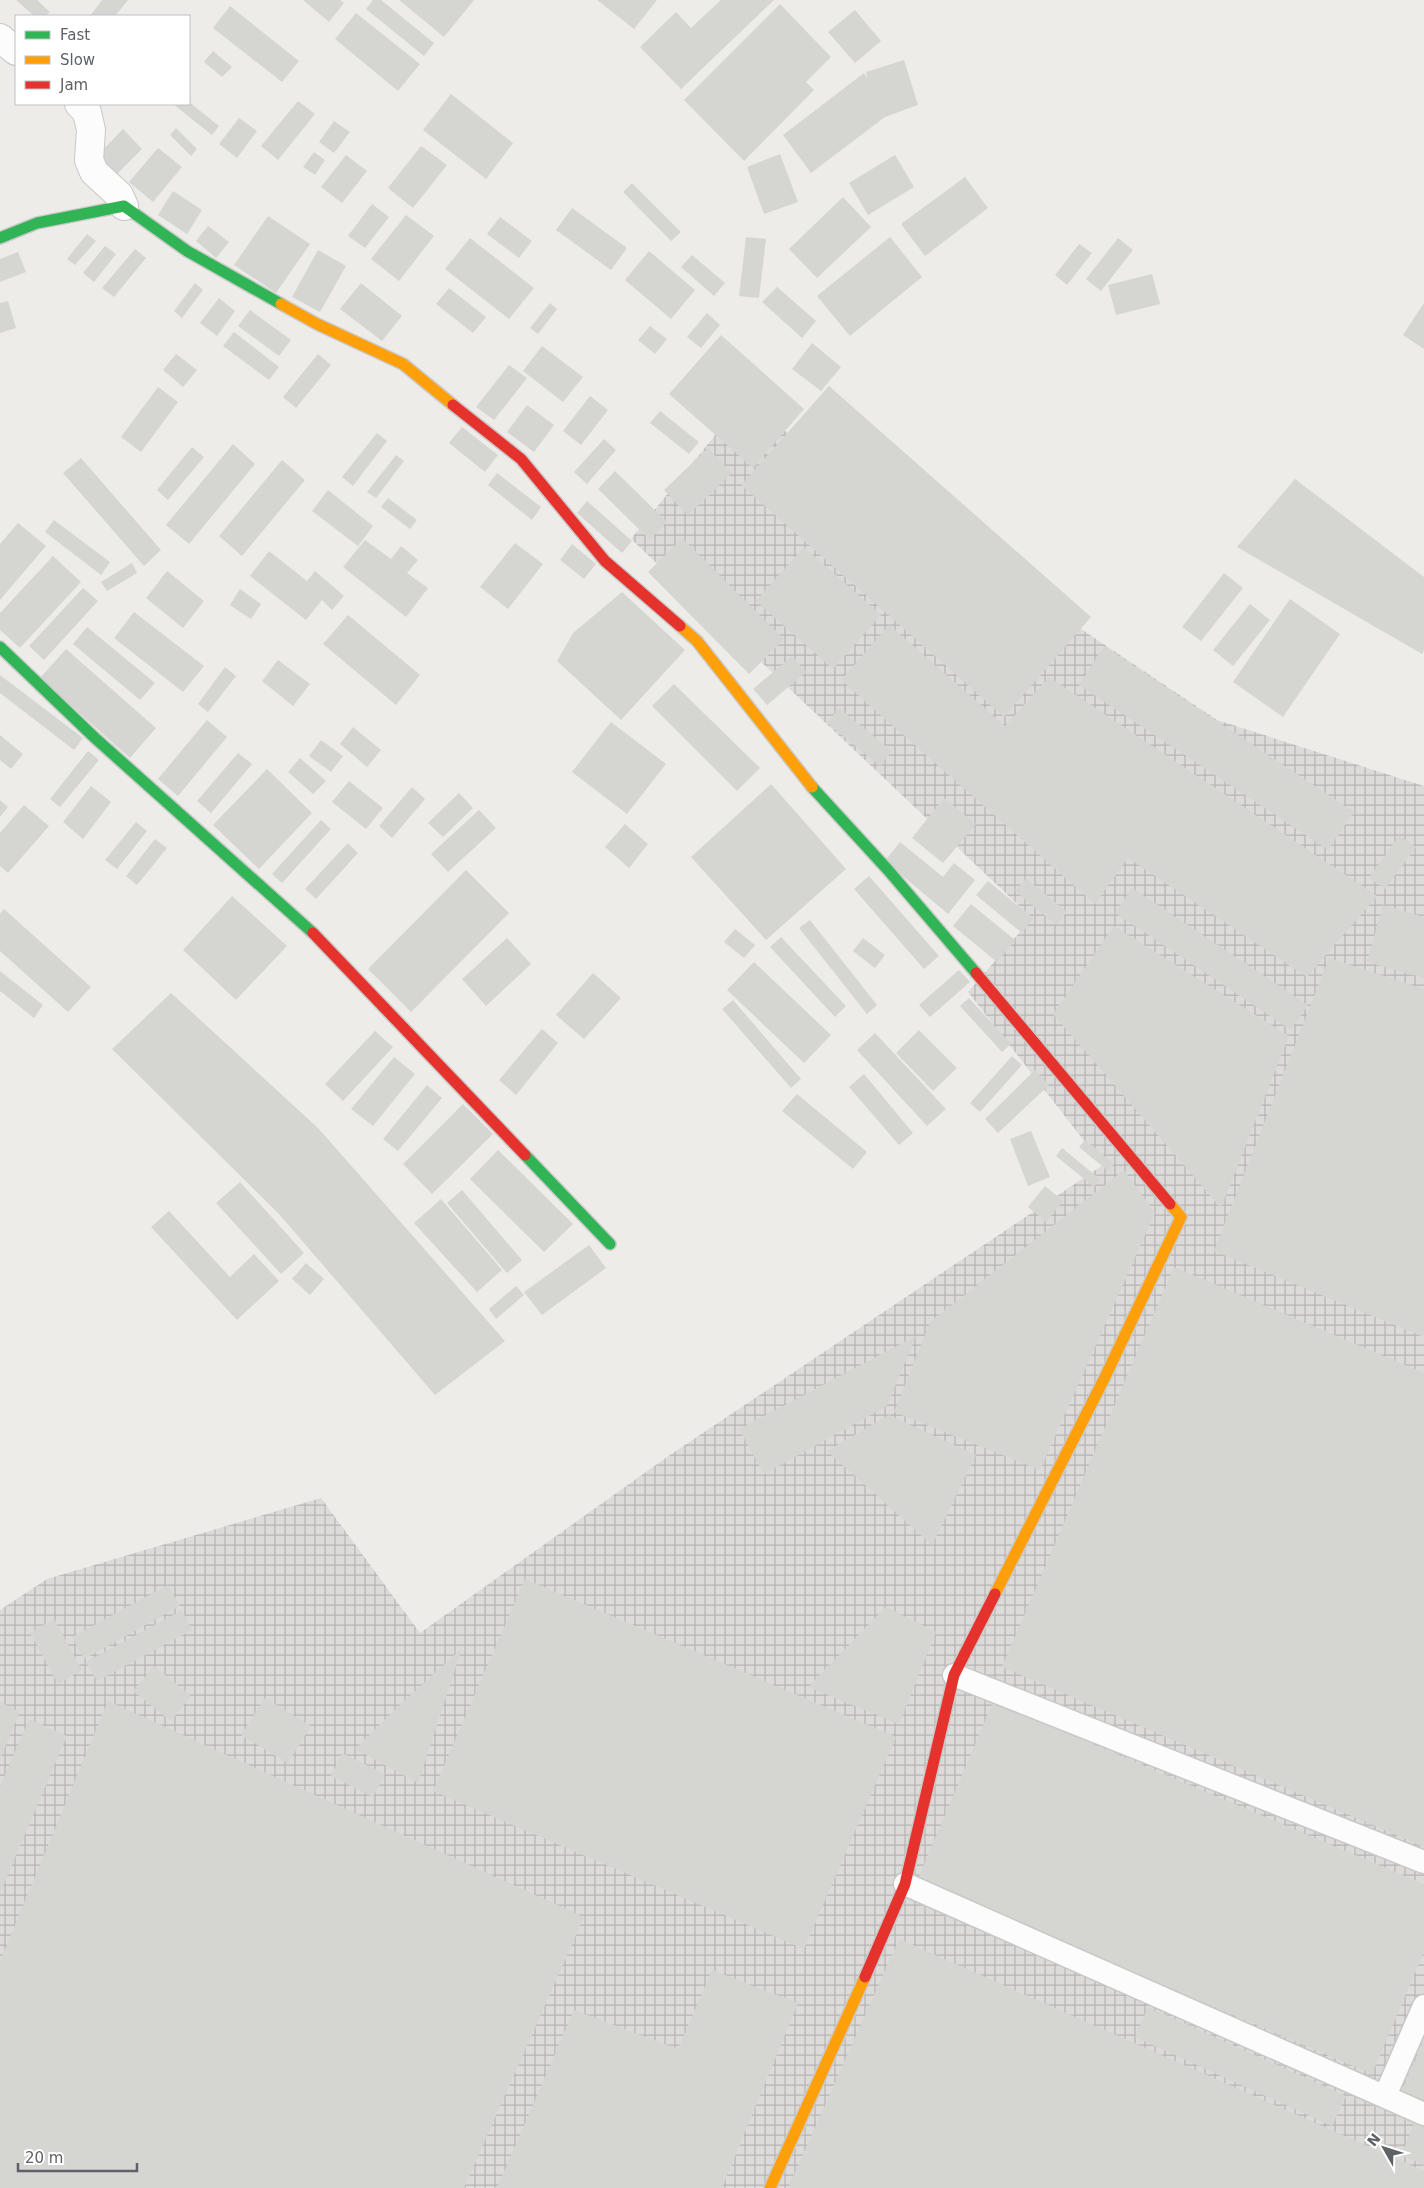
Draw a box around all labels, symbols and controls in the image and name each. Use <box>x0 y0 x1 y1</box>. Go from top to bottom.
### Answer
legend <box>15 15 190 105</box>
text: Fast <box>60 26 90 44</box>
text: Slow <box>60 51 95 69</box>
text: Jam <box>59 76 88 94</box>
north arrow <box>1359 2123 1409 2173</box>
text: N <box>1364 2130 1384 2149</box>
scale bar <box>18 2140 136 2172</box>
text: 20 m <box>25 2149 63 2167</box>

